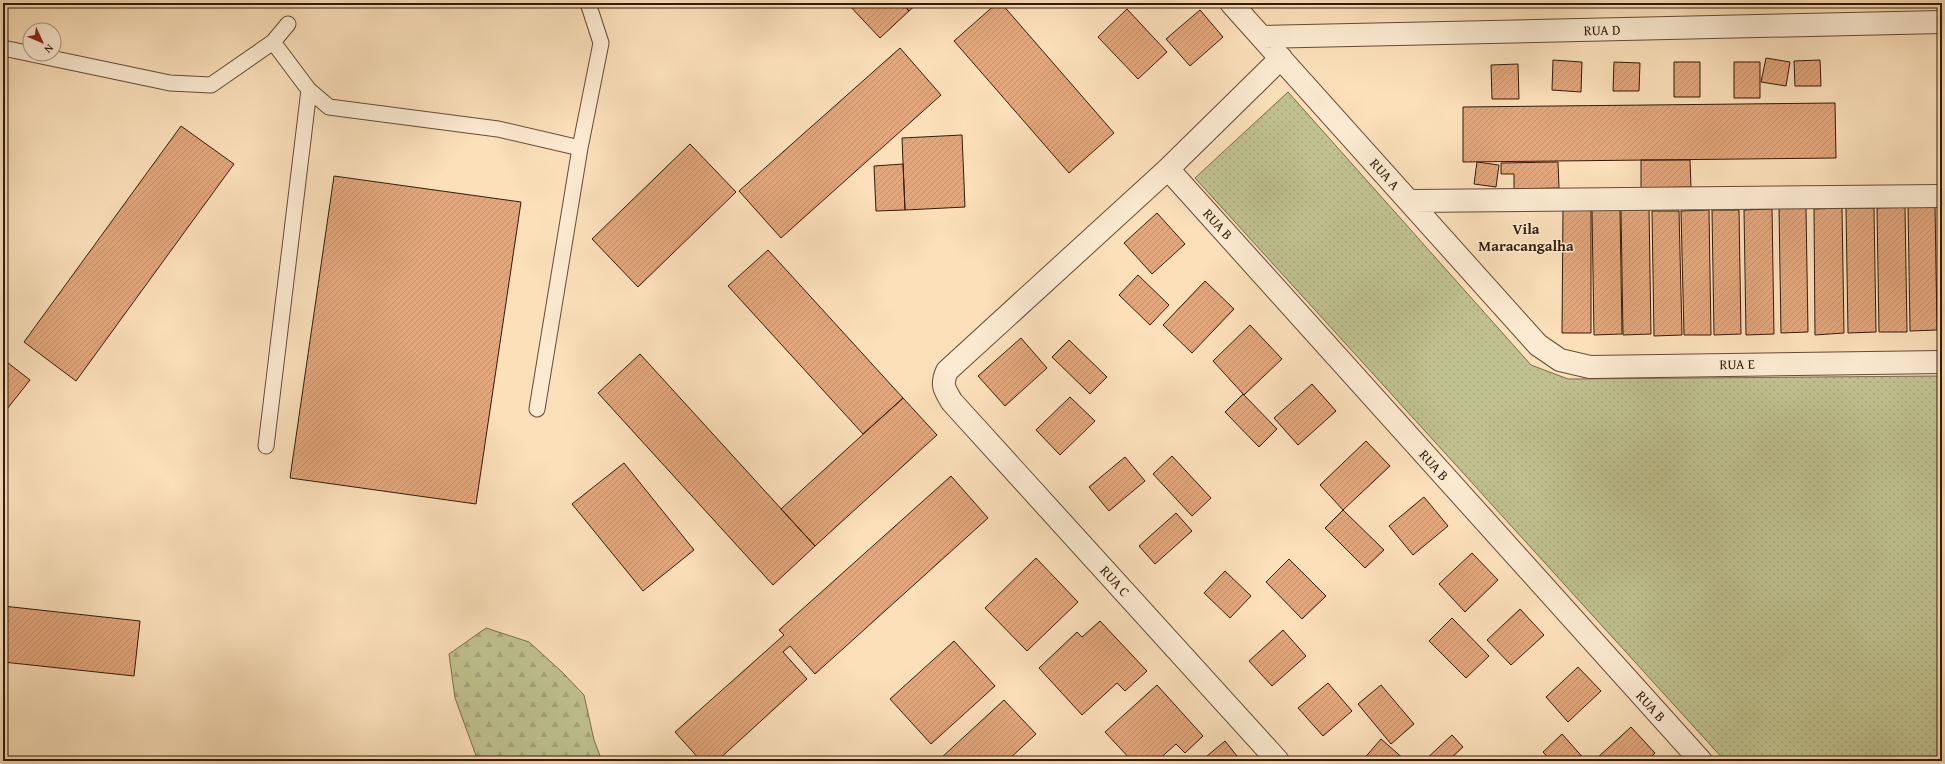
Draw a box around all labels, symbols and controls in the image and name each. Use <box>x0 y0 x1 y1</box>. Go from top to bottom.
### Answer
street label: RUA D <box>1583 20 1621 40</box>
north arrow <box>22 22 62 62</box>
text: N <box>40 41 58 58</box>
street label: RUA A <box>1365 154 1405 195</box>
street label: RUA B <box>1198 204 1238 244</box>
district label: Vila Maracangalha <box>1478 218 1574 256</box>
street label: RUA E <box>1719 354 1755 374</box>
street label: RUA B <box>1414 445 1454 485</box>
street label: RUA C <box>1096 561 1135 601</box>
street label: RUA B <box>1631 686 1671 726</box>

